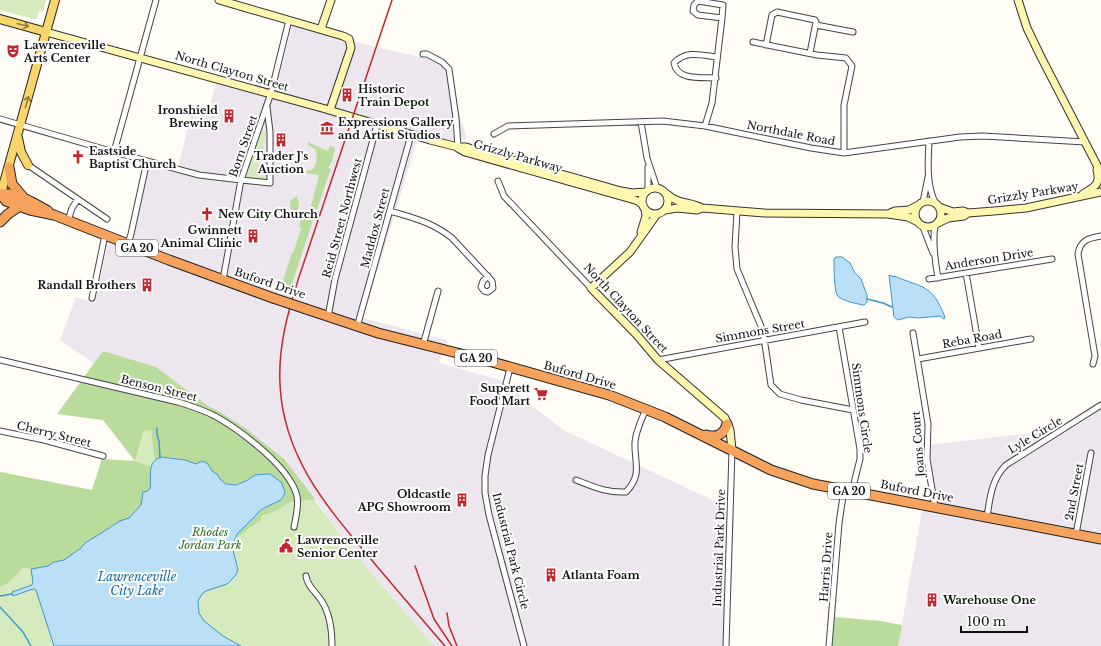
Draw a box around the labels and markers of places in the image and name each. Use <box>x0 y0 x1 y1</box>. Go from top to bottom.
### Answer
place label: Lawrenceville Arts Center <box>23 38 106 65</box>
theatre icon: Lawrenceville Arts Center <box>5 43 21 59</box>
place label: Historic Train Depot <box>358 82 430 109</box>
building icon: Historic Train Depot <box>339 87 355 103</box>
place label: Ironshield Brewing <box>158 103 218 130</box>
building icon: Ironshield Brewing <box>221 108 237 124</box>
place label: Expressions Gallery and Artist Studios <box>338 115 454 142</box>
museum icon: Expressions Gallery and Artist Studios <box>319 120 335 136</box>
building icon: Trader J's Auction <box>273 132 289 148</box>
place label: Eastside Baptist Church <box>89 144 176 171</box>
church icon: Eastside Baptist Church <box>70 149 86 165</box>
place label: Trader J's Auction <box>254 149 308 176</box>
church icon: New City Church <box>199 206 215 222</box>
place label: New City Church <box>218 207 318 221</box>
place label: Gwinnett Animal Clinic <box>160 223 243 250</box>
building icon: Gwinnett Animal Clinic <box>245 228 261 244</box>
building icon: Randall Brothers <box>139 277 155 293</box>
place label: Randall Brothers <box>37 278 136 292</box>
place label: Superett Food Mart <box>469 381 531 408</box>
supermarket icon: Superett Food Mart <box>533 386 549 402</box>
place label: Oldcastle APG Showroom <box>357 487 452 514</box>
building icon: Oldcastle APG Showroom <box>454 492 470 508</box>
place label: Lawrenceville Senior Center <box>297 533 379 560</box>
public building icon: Lawrenceville Senior Center <box>278 538 294 554</box>
building icon: Atlanta Foam <box>543 567 559 583</box>
place label: Atlanta Foam <box>561 568 640 582</box>
building icon: Warehouse One <box>924 592 940 608</box>
place label: Warehouse One <box>942 593 1036 607</box>

